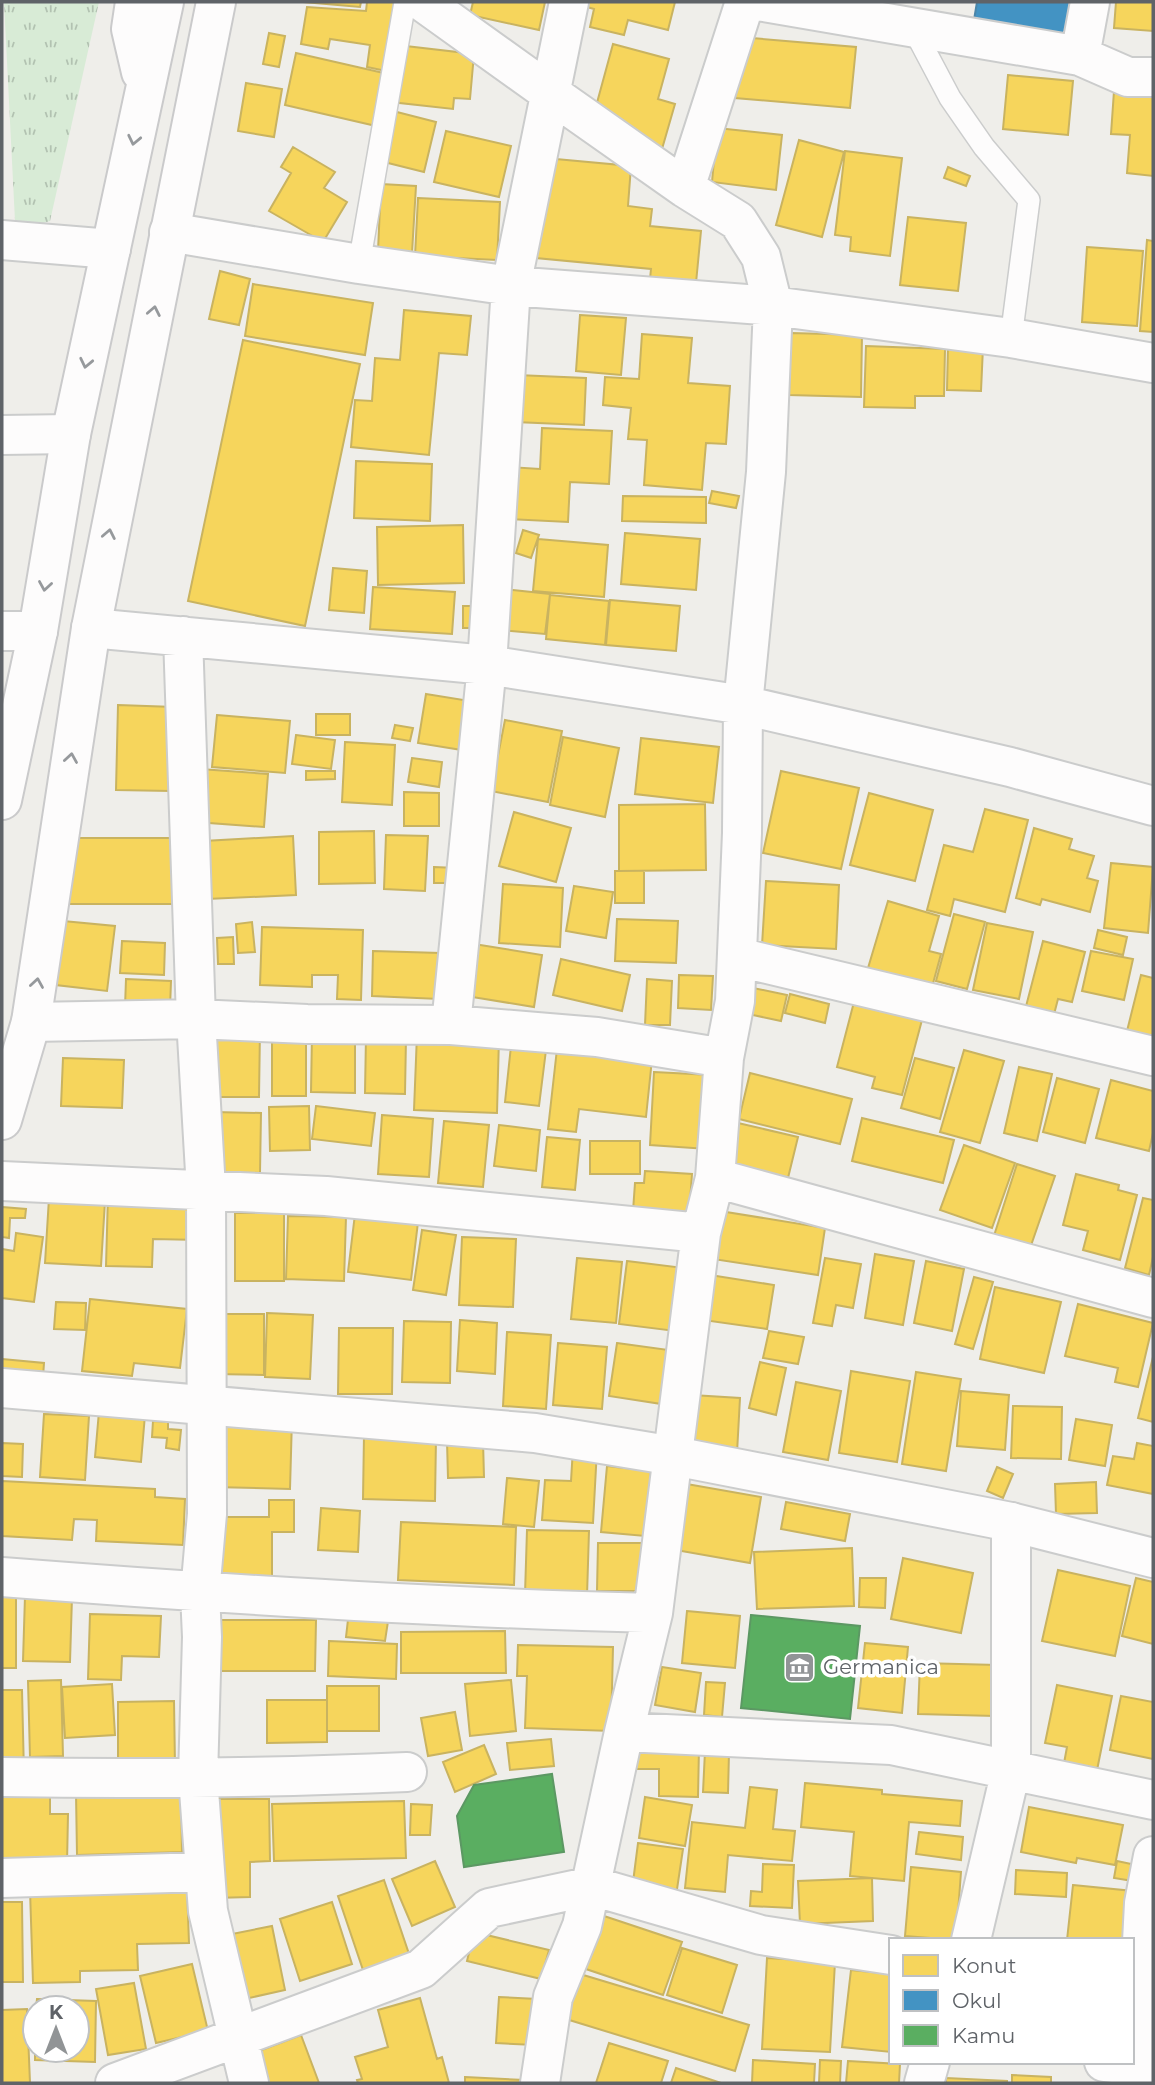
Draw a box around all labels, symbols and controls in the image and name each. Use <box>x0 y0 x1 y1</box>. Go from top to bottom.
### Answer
one-way arrow <box>128 134 143 146</box>
one-way arrow <box>145 305 160 317</box>
one-way arrow <box>80 357 95 369</box>
one-way arrow <box>101 528 116 540</box>
one-way arrow <box>38 580 53 592</box>
one-way arrow <box>63 752 78 764</box>
one-way arrow <box>29 977 44 989</box>
museum icon: Germanica <box>783 1650 817 1684</box>
place label: Germanica <box>823 1654 939 1679</box>
legend <box>889 1938 1134 2064</box>
text: Konut <box>952 1953 1016 1978</box>
text: Okul <box>952 1988 1002 2013</box>
north arrow <box>21 1994 91 2064</box>
text: K <box>49 2001 64 2024</box>
text: Kamu <box>952 2023 1015 2048</box>

